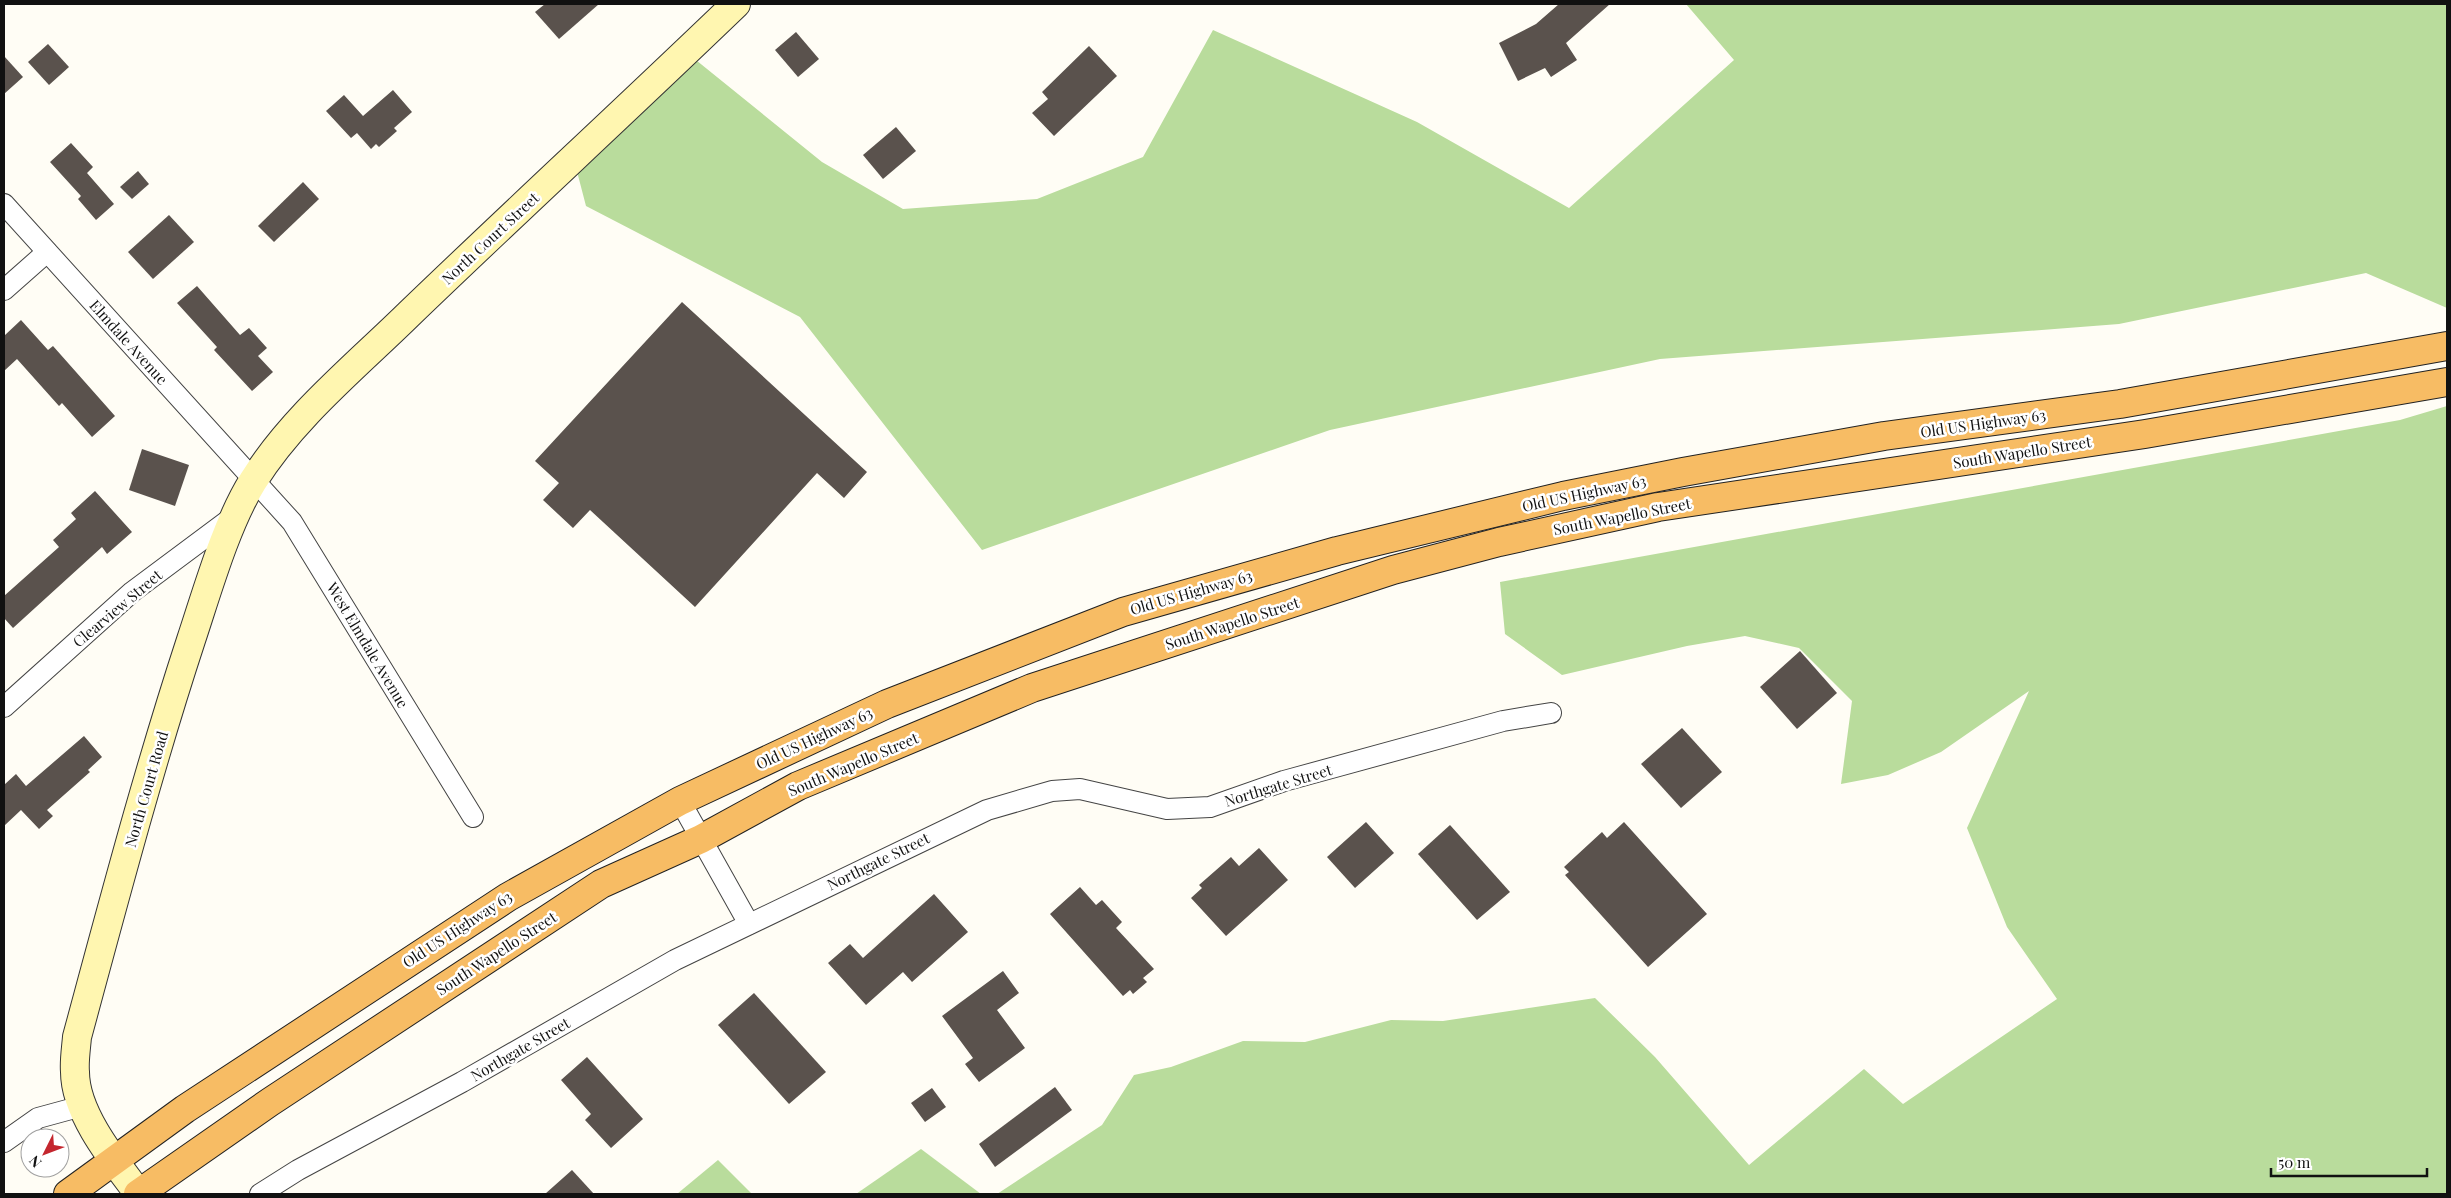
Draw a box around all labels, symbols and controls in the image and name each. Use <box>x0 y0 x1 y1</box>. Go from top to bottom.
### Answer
street label: North Court Street <box>437 187 543 288</box>
street label: Elmdale Avenue <box>86 295 172 389</box>
street label: Old US Highway 63 <box>1919 404 2047 442</box>
street label: South Wapello Street <box>1951 431 2093 473</box>
street label: Old US Highway 63 <box>1520 470 1648 516</box>
street label: South Wapello Street <box>1552 493 1693 539</box>
street label: Clearview Street <box>68 564 166 651</box>
street label: Old US Highway 63 <box>1128 565 1255 619</box>
street label: West Elmdale Avenue <box>322 578 413 711</box>
street label: South Wapello Street <box>1162 592 1302 654</box>
street label: Old US Highway 63 <box>753 702 876 774</box>
street label: South Wapello Street <box>785 727 922 800</box>
street label: North Court Road <box>120 728 172 849</box>
street label: Northgate Street <box>1222 759 1335 811</box>
street label: Northgate Street <box>824 827 933 894</box>
street label: Old US Highway 63 <box>399 886 516 972</box>
street label: South Wapello Street <box>432 906 561 999</box>
street label: Northgate Street <box>467 1012 574 1086</box>
north arrow <box>20 1128 70 1178</box>
scale bar <box>2271 1146 2427 1178</box>
text: N <box>25 1152 45 1172</box>
text: 50 m <box>2278 1152 2311 1172</box>

